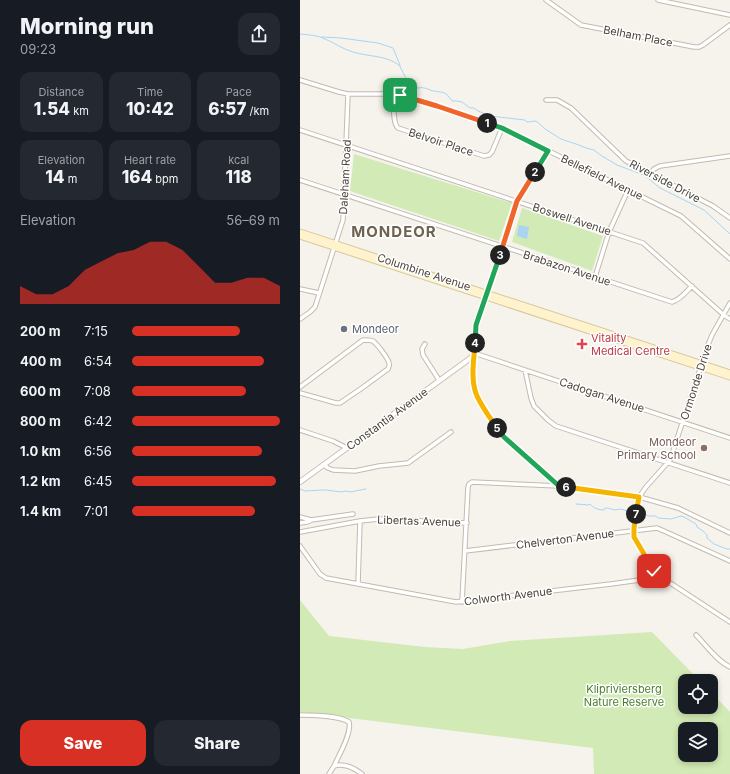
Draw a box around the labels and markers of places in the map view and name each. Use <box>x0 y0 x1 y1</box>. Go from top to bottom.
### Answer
pin <box>383 78 417 112</box>
pin: 1 <box>477 113 497 133</box>
pin: 2 <box>525 162 545 182</box>
pin: 3 <box>490 245 510 265</box>
place label: Mondeor <box>352 322 399 336</box>
marker: Mondeor <box>339 324 349 334</box>
place label: Vitality Medical Centre <box>591 331 670 358</box>
pin: 4 <box>465 333 485 353</box>
marker: Vitality Medical Centre <box>576 338 588 350</box>
pin: 5 <box>487 418 507 438</box>
place label: Mondeor Primary School <box>617 435 696 462</box>
marker: Mondeor Primary School <box>699 443 709 453</box>
pin: 6 <box>556 477 576 497</box>
pin: 7 <box>626 504 646 524</box>
pin <box>637 554 671 588</box>

